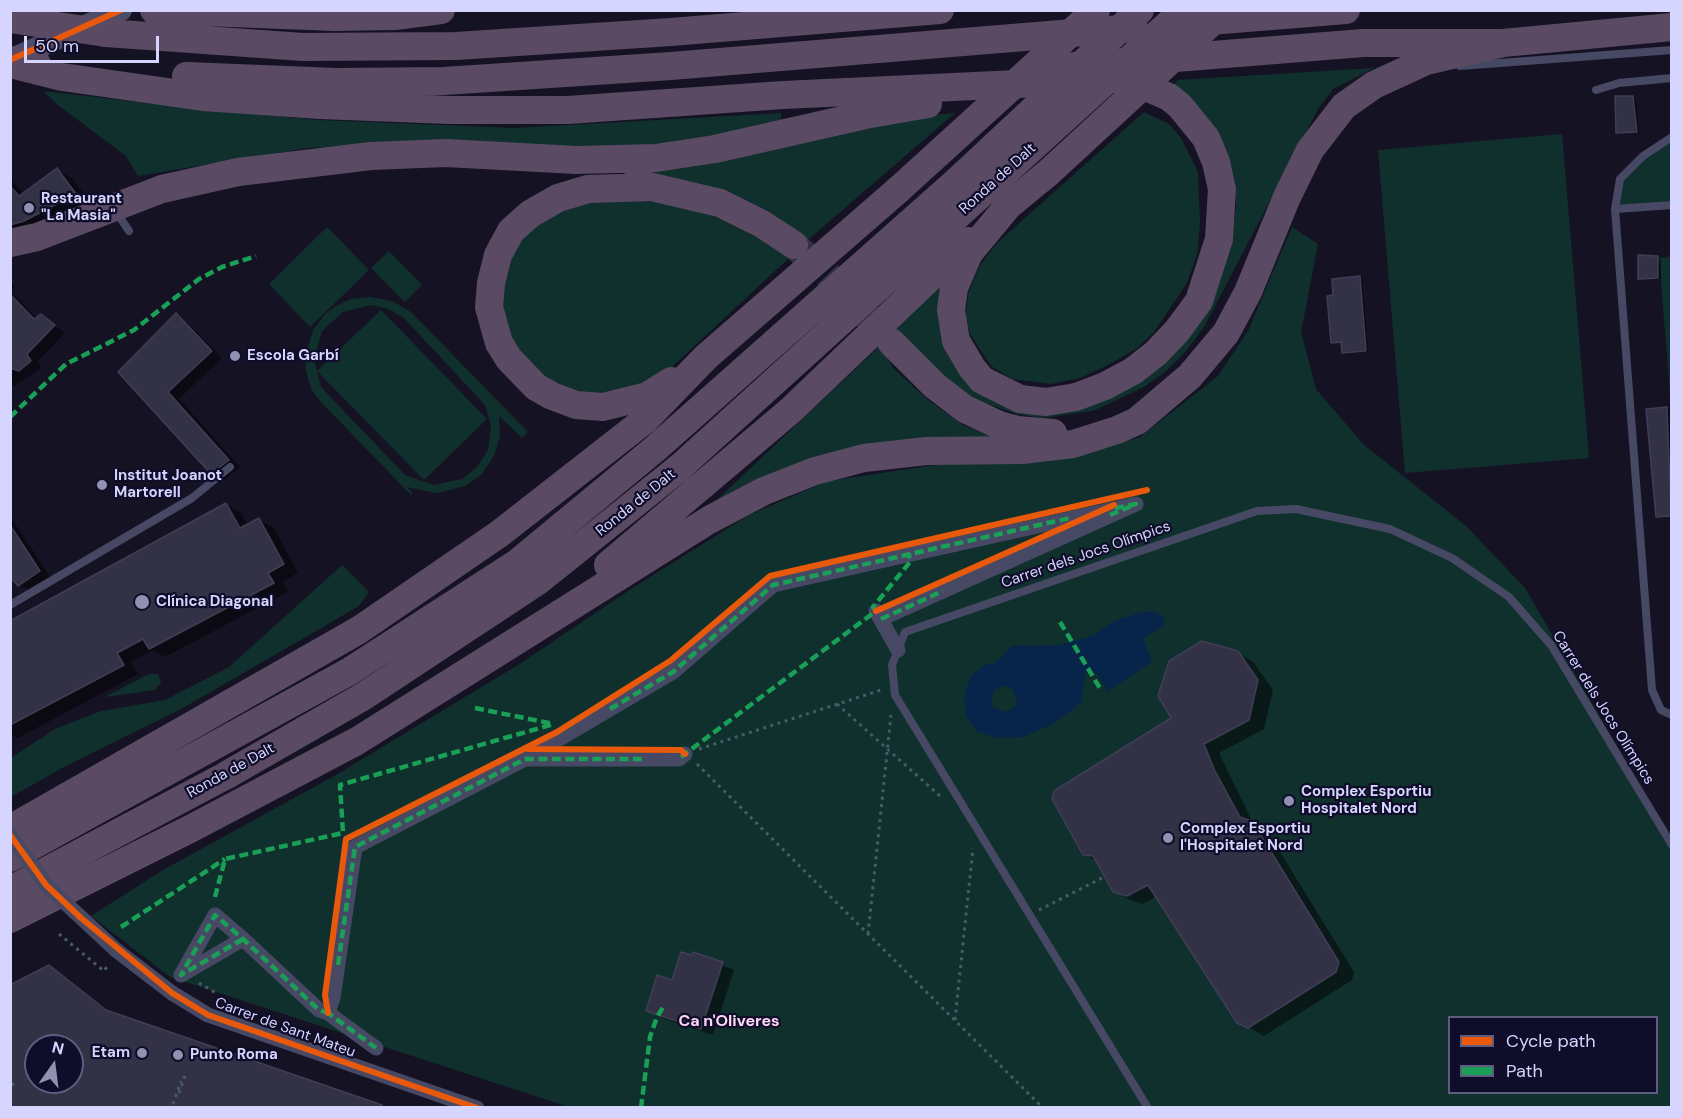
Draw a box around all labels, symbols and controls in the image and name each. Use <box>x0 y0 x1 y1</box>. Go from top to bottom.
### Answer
scale bar <box>27 24 162 62</box>
text: 50 m <box>35 34 79 58</box>
street label: Ronda de Dalt <box>956 140 1040 218</box>
place label: Restaurant "La Masia" <box>41 190 122 225</box>
marker: Restaurant "La Masia" <box>22 201 36 215</box>
place label: Escola Garbí <box>247 347 339 365</box>
marker: Escola Garbí <box>228 349 242 363</box>
street label: Ronda de Dalt <box>593 465 679 541</box>
place label: Institut Joanot Martorell <box>114 467 222 502</box>
marker: Institut Joanot Martorell <box>95 478 109 492</box>
street label: Carrer dels Jocs Olímpics <box>999 518 1173 592</box>
marker: Clínica Diagonal <box>133 593 151 611</box>
place label: Clínica Diagonal <box>156 593 273 611</box>
street label: Carrer dels Jocs Olímpics <box>1548 628 1658 788</box>
street label: Ronda de Dalt <box>184 740 278 802</box>
place label: Complex Esportiu Hospitalet Nord <box>1301 783 1431 818</box>
marker: Complex Esportiu Hospitalet Nord <box>1282 794 1296 808</box>
place label: Complex Esportiu l'Hospitalet Nord <box>1180 820 1310 855</box>
marker: Complex Esportiu l'Hospitalet Nord <box>1161 831 1175 845</box>
street label: Carrer de Sant Mateu <box>212 994 358 1062</box>
district label: Ca n'Oliveres <box>678 1012 780 1032</box>
legend <box>1448 1016 1658 1094</box>
text: Cycle path <box>1506 1029 1596 1053</box>
north arrow <box>24 1034 84 1094</box>
text: N <box>50 1036 66 1060</box>
place label: Etam <box>92 1044 130 1062</box>
marker: Etam <box>135 1046 149 1060</box>
place label: Punto Roma <box>190 1046 278 1064</box>
marker: Punto Roma <box>171 1048 185 1062</box>
text: Path <box>1506 1059 1543 1083</box>

